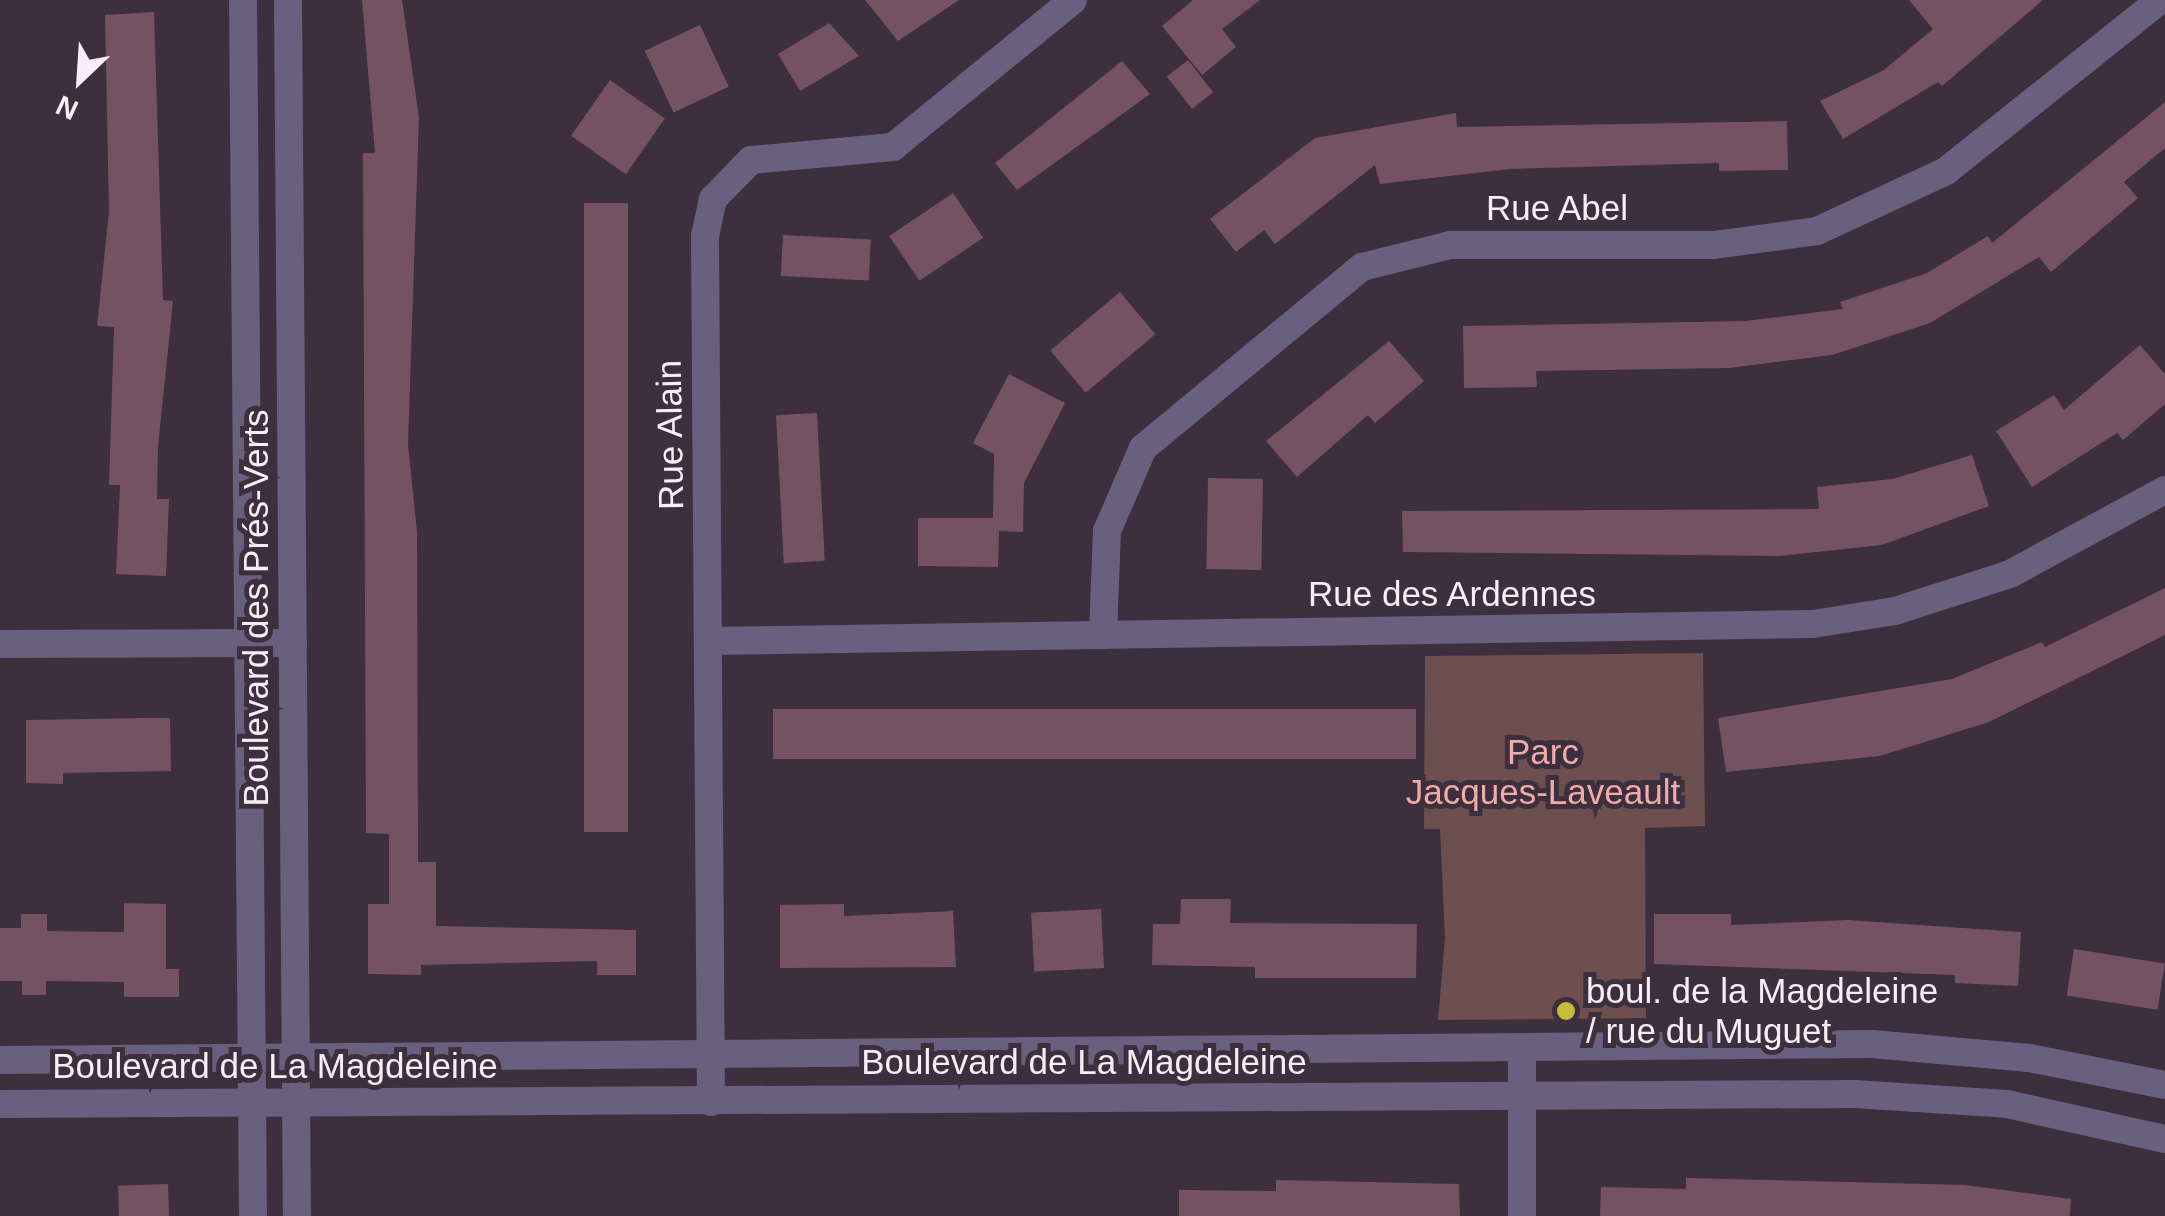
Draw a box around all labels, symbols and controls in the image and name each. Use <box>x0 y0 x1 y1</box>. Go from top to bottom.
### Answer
north arrow <box>30 30 130 130</box>
text: N <box>51 89 83 126</box>
street label: Rue Abel <box>1485 187 1629 229</box>
street label: Rue Alain <box>648 359 692 511</box>
street label: Boulevard des Prés-Verts <box>235 410 277 806</box>
street label: Rue des Ardennes <box>1307 573 1597 615</box>
park label: Parc Jacques-Laveault <box>1406 731 1680 813</box>
place label: boul. de la Magdeleine / rue du Muguet <box>1586 970 1938 1052</box>
marker: boul. de la Magdeleine / rue du Muguet <box>1555 1000 1577 1022</box>
street label: Boulevard de La Magdeleine <box>861 1041 1307 1083</box>
street label: Boulevard de La Magdeleine <box>52 1045 498 1087</box>

